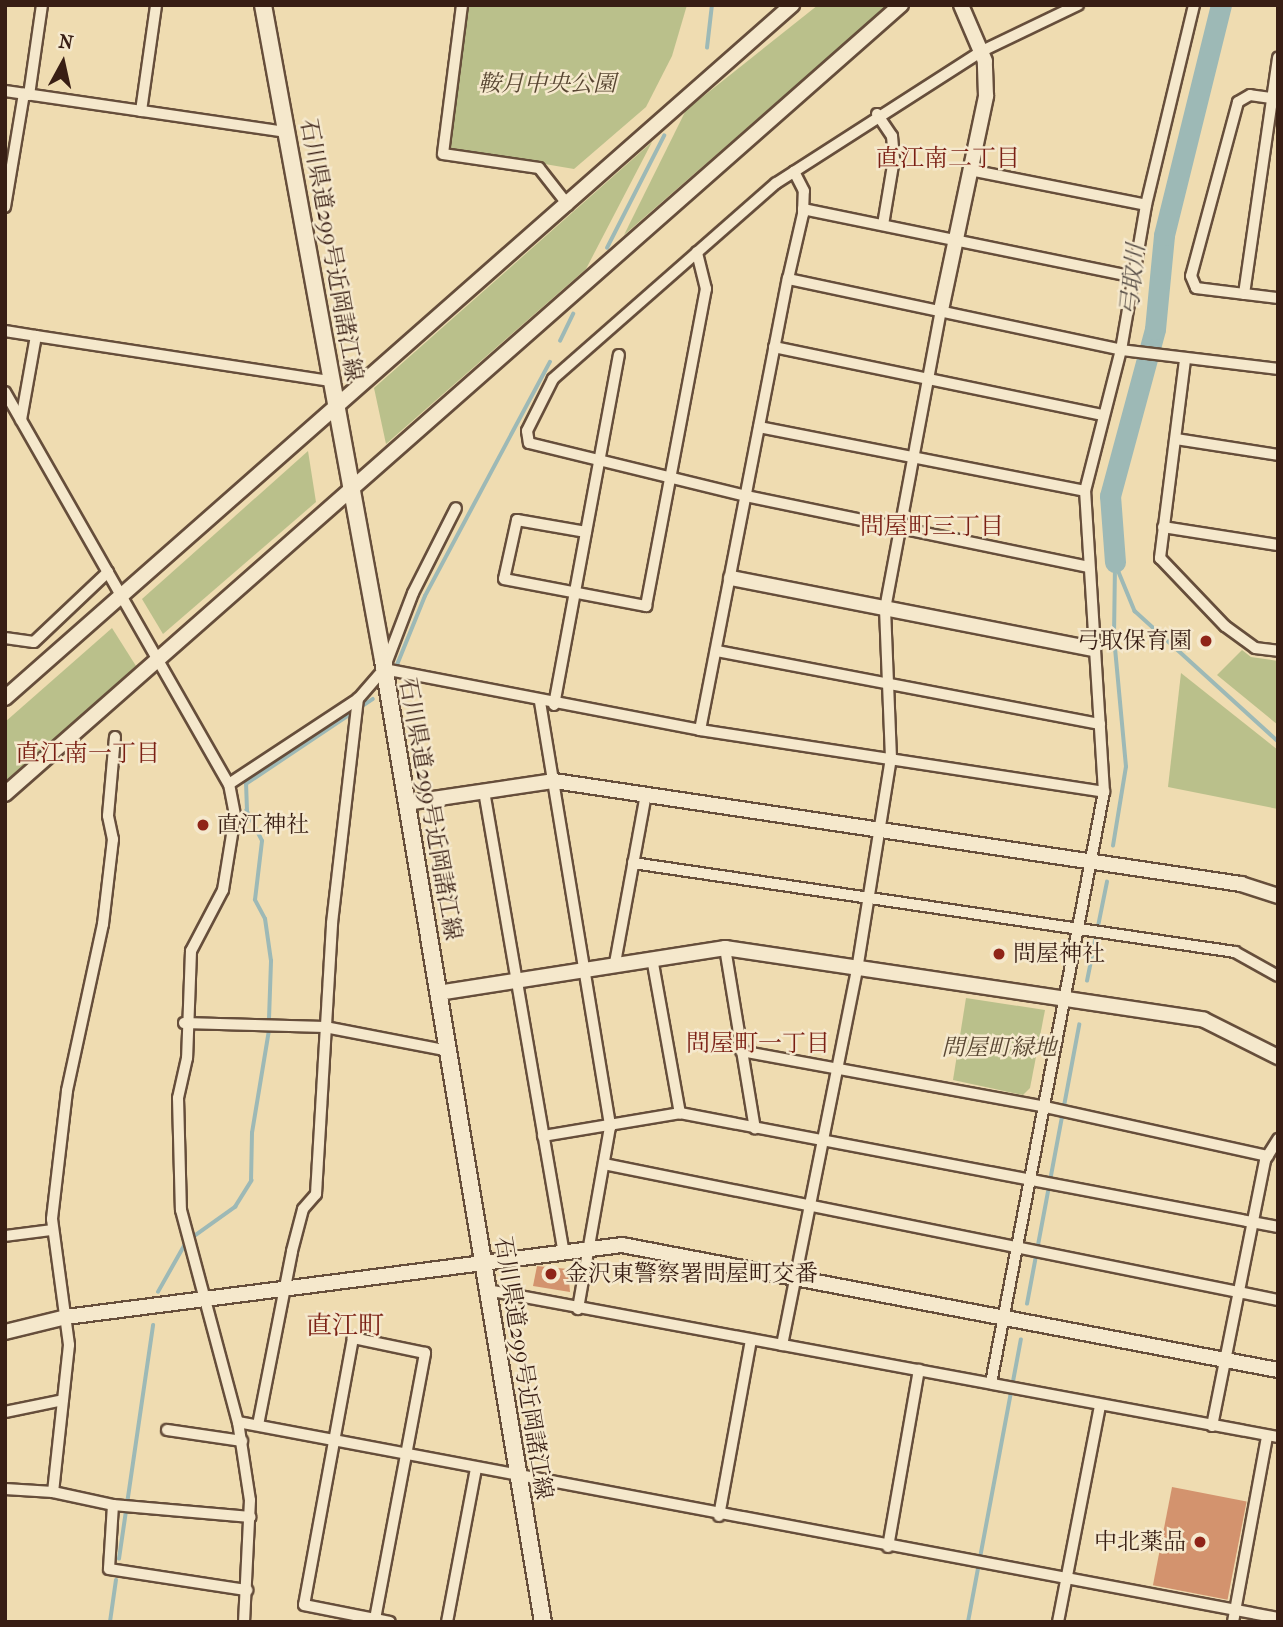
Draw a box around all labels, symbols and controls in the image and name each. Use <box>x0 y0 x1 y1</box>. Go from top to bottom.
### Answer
north arrow <box>28 28 98 98</box>
text: N <box>57 30 75 54</box>
park label: 鞍月中央公園 <box>478 70 616 98</box>
street label: 石川県道299号近岡諸江線 <box>294 117 368 383</box>
district label: 直江南二丁目 <box>876 145 1020 173</box>
water label: 弓取川 <box>1115 243 1151 317</box>
district label: 問屋町三丁目 <box>860 513 1004 541</box>
place label: 弓取保育園 <box>1077 627 1192 655</box>
marker: 弓取保育園 <box>1198 633 1214 649</box>
street label: 石川県道299号近岡諸江線 <box>393 676 467 942</box>
district label: 直江南一丁目 <box>16 740 160 768</box>
place label: 直江神社 <box>217 811 309 839</box>
marker: 直江神社 <box>195 817 211 833</box>
place label: 問屋神社 <box>1013 940 1105 968</box>
marker: 問屋神社 <box>991 946 1007 962</box>
district label: 問屋町一丁目 <box>686 1030 830 1058</box>
park label: 問屋町緑地 <box>942 1034 1056 1062</box>
street label: 石川県道299号近岡諸江線 <box>489 1235 557 1501</box>
place label: 金沢東警察署問屋町交番 <box>565 1260 818 1288</box>
marker: 金沢東警察署問屋町交番 <box>543 1266 559 1282</box>
district label: 直江町 <box>306 1310 384 1342</box>
place label: 中北薬品 <box>1094 1528 1186 1556</box>
marker: 中北薬品 <box>1192 1534 1208 1550</box>

